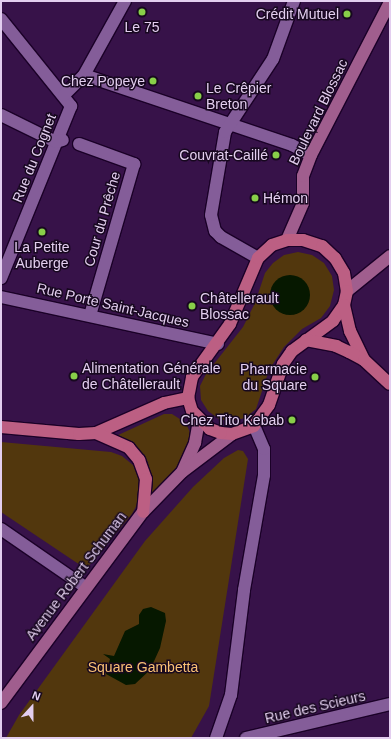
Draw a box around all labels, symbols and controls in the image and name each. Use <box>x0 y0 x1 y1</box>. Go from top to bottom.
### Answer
place label: Crédit Mutuel <box>256 6 339 22</box>
marker: Le 75 <box>137 7 147 17</box>
marker: Crédit Mutuel <box>342 9 352 19</box>
place label: Le 75 <box>124 19 160 35</box>
street label: Boulevard Blossac <box>285 56 351 168</box>
place label: Chez Popeye <box>61 73 145 89</box>
marker: Chez Popeye <box>148 76 158 86</box>
place label: Le Crêpier Breton <box>206 80 271 112</box>
marker: Le Crêpier Breton <box>193 91 203 101</box>
street label: Rue du Cognet <box>9 111 59 205</box>
place label: Couvrat-Caillé <box>179 147 268 163</box>
marker: Couvrat-Caillé <box>271 150 281 160</box>
street label: Cour du Prêche <box>80 170 124 268</box>
place label: Hémon <box>263 190 308 206</box>
marker: Hémon <box>250 193 260 203</box>
marker: La Petite Auberge <box>37 227 47 237</box>
place label: La Petite Auberge <box>14 239 70 272</box>
street label: Rue Porte Saint-Jacques <box>35 279 191 331</box>
place label: Châtellerault Blossac <box>200 290 279 322</box>
marker: Châtellerault Blossac <box>187 301 197 311</box>
place label: Alimentation Générale de Châtellerault <box>82 360 221 392</box>
place label: Pharmacie du Square <box>240 361 307 394</box>
marker: Alimentation Générale de Châtellerault <box>69 371 79 381</box>
marker: Pharmacie du Square <box>310 372 320 382</box>
place label: Chez Tito Kebab <box>180 412 284 428</box>
marker: Chez Tito Kebab <box>287 415 297 425</box>
street label: Avenue Robert Schuman <box>22 509 130 643</box>
park label: Square Gambetta <box>88 659 198 675</box>
north arrow <box>12 687 52 727</box>
street label: Rue des Scieurs <box>263 687 367 727</box>
text: N <box>30 689 42 703</box>

